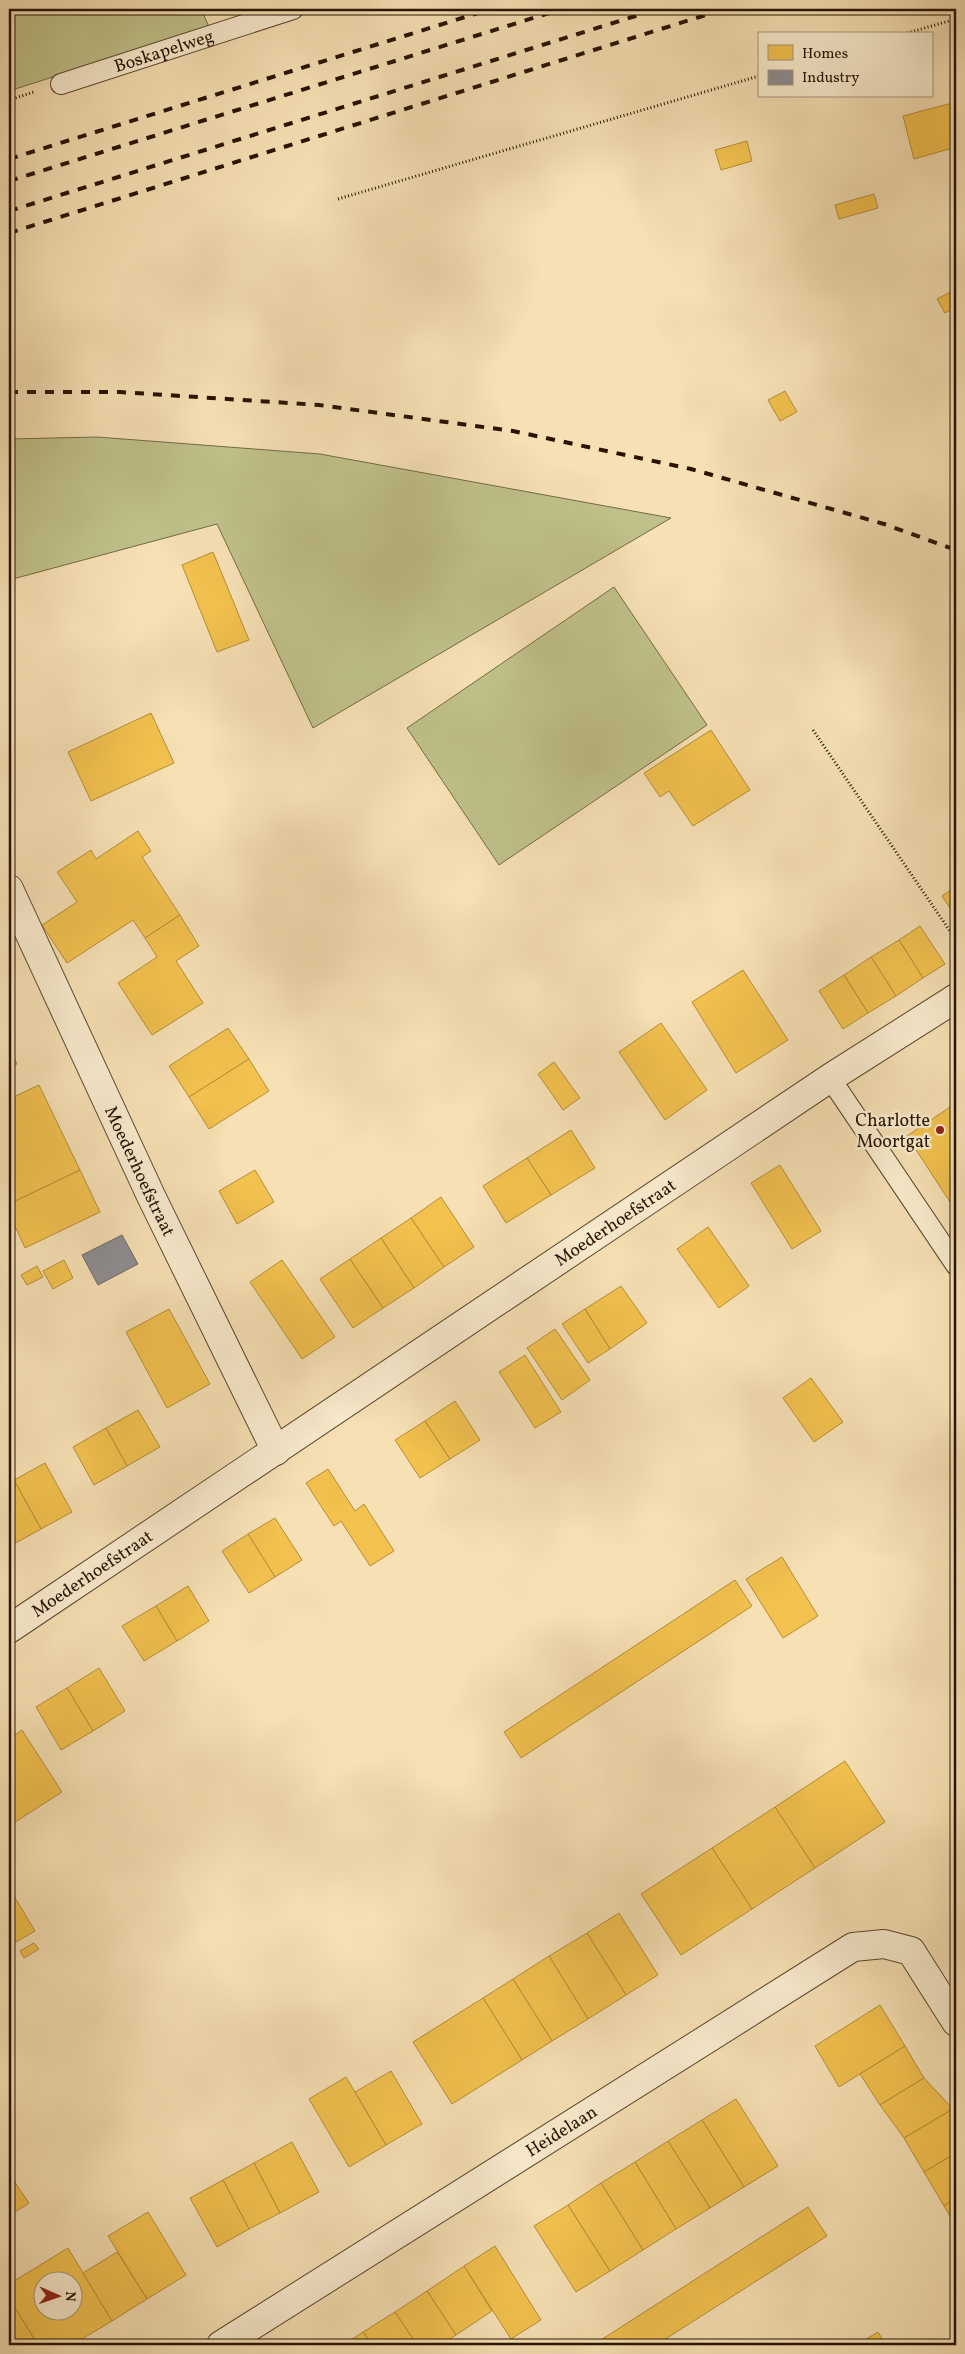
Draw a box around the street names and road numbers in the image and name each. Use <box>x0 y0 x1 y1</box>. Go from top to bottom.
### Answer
street label: Boskapelweg <box>111 24 217 80</box>
street label: Moederhoefstraat <box>97 1102 180 1241</box>
street label: Moederhoefstraat <box>550 1174 682 1273</box>
street label: Moederhoefstraat <box>27 1525 159 1624</box>
street label: Heidelaan <box>521 2100 603 2164</box>

